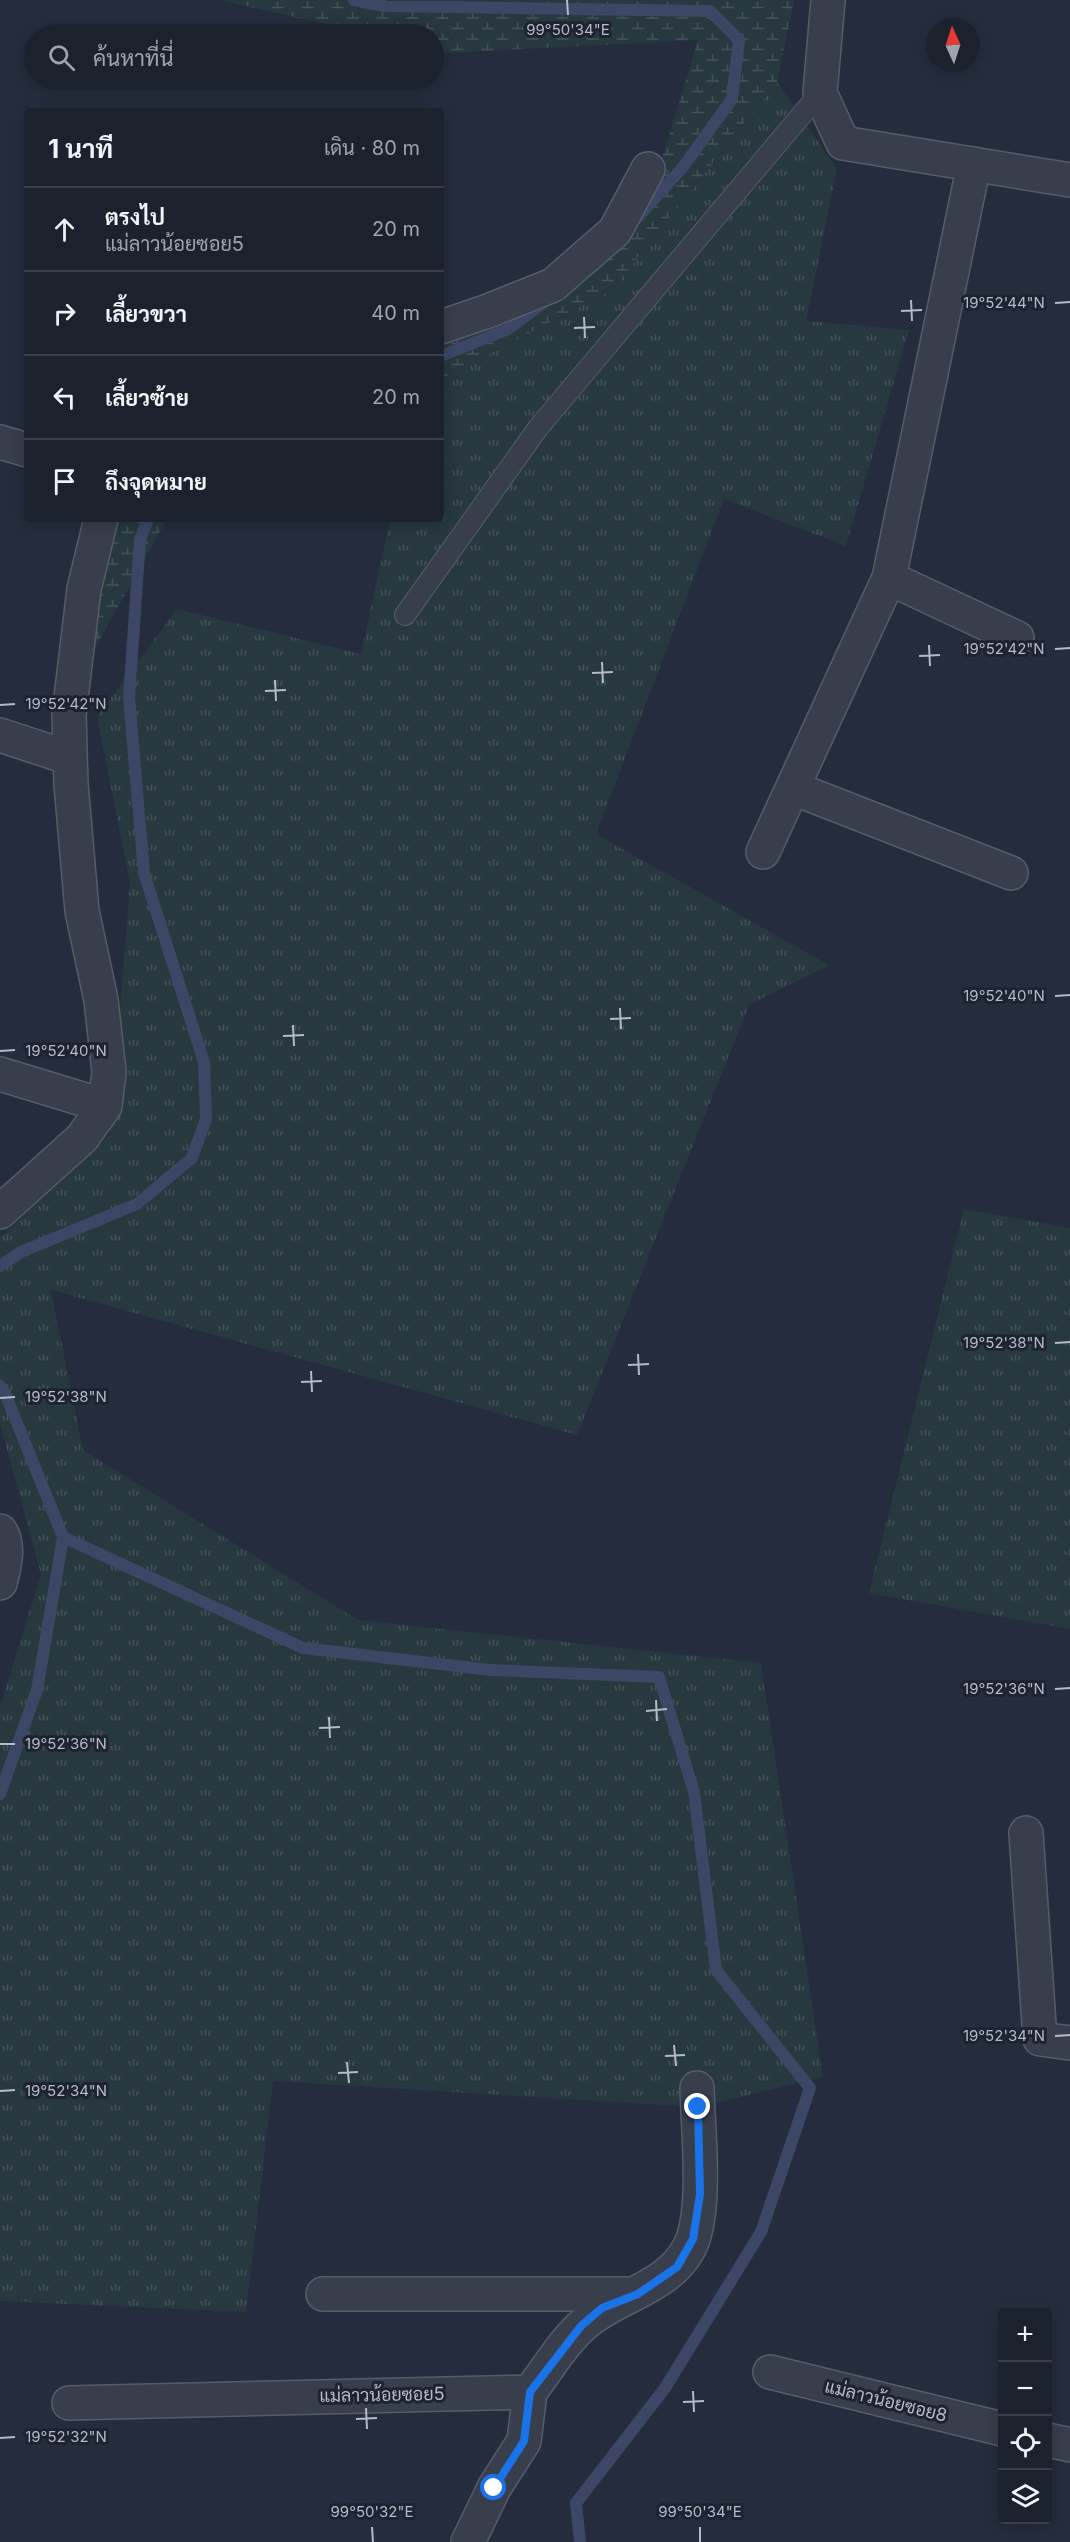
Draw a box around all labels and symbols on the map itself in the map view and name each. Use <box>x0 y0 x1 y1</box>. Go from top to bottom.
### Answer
north arrow <box>926 18 980 72</box>
text: 99°50'34"E <box>526 20 610 39</box>
text: 19°52'44"N <box>963 293 1045 312</box>
text: 19°52'42"N <box>963 639 1045 658</box>
text: 19°52'42"N <box>25 694 107 713</box>
text: 19°52'40"N <box>963 986 1045 1005</box>
text: 19°52'40"N <box>25 1041 107 1060</box>
text: 19°52'38"N <box>963 1333 1045 1352</box>
text: 19°52'38"N <box>25 1387 107 1406</box>
text: 19°52'36"N <box>963 1679 1045 1698</box>
text: 19°52'36"N <box>25 1734 107 1753</box>
text: 19°52'34"N <box>963 2026 1045 2045</box>
text: 19°52'34"N <box>25 2081 107 2100</box>
route end <box>684 2093 710 2119</box>
street label: แม่ลาวน้อยซอย8 <box>823 2374 950 2426</box>
street label: แม่ลาวน้อยซอย5 <box>319 2382 445 2406</box>
text: 19°52'32"N <box>25 2427 107 2446</box>
route start <box>480 2474 506 2500</box>
text: 99°50'32"E <box>331 2502 413 2521</box>
text: 99°50'34"E <box>658 2502 742 2521</box>

